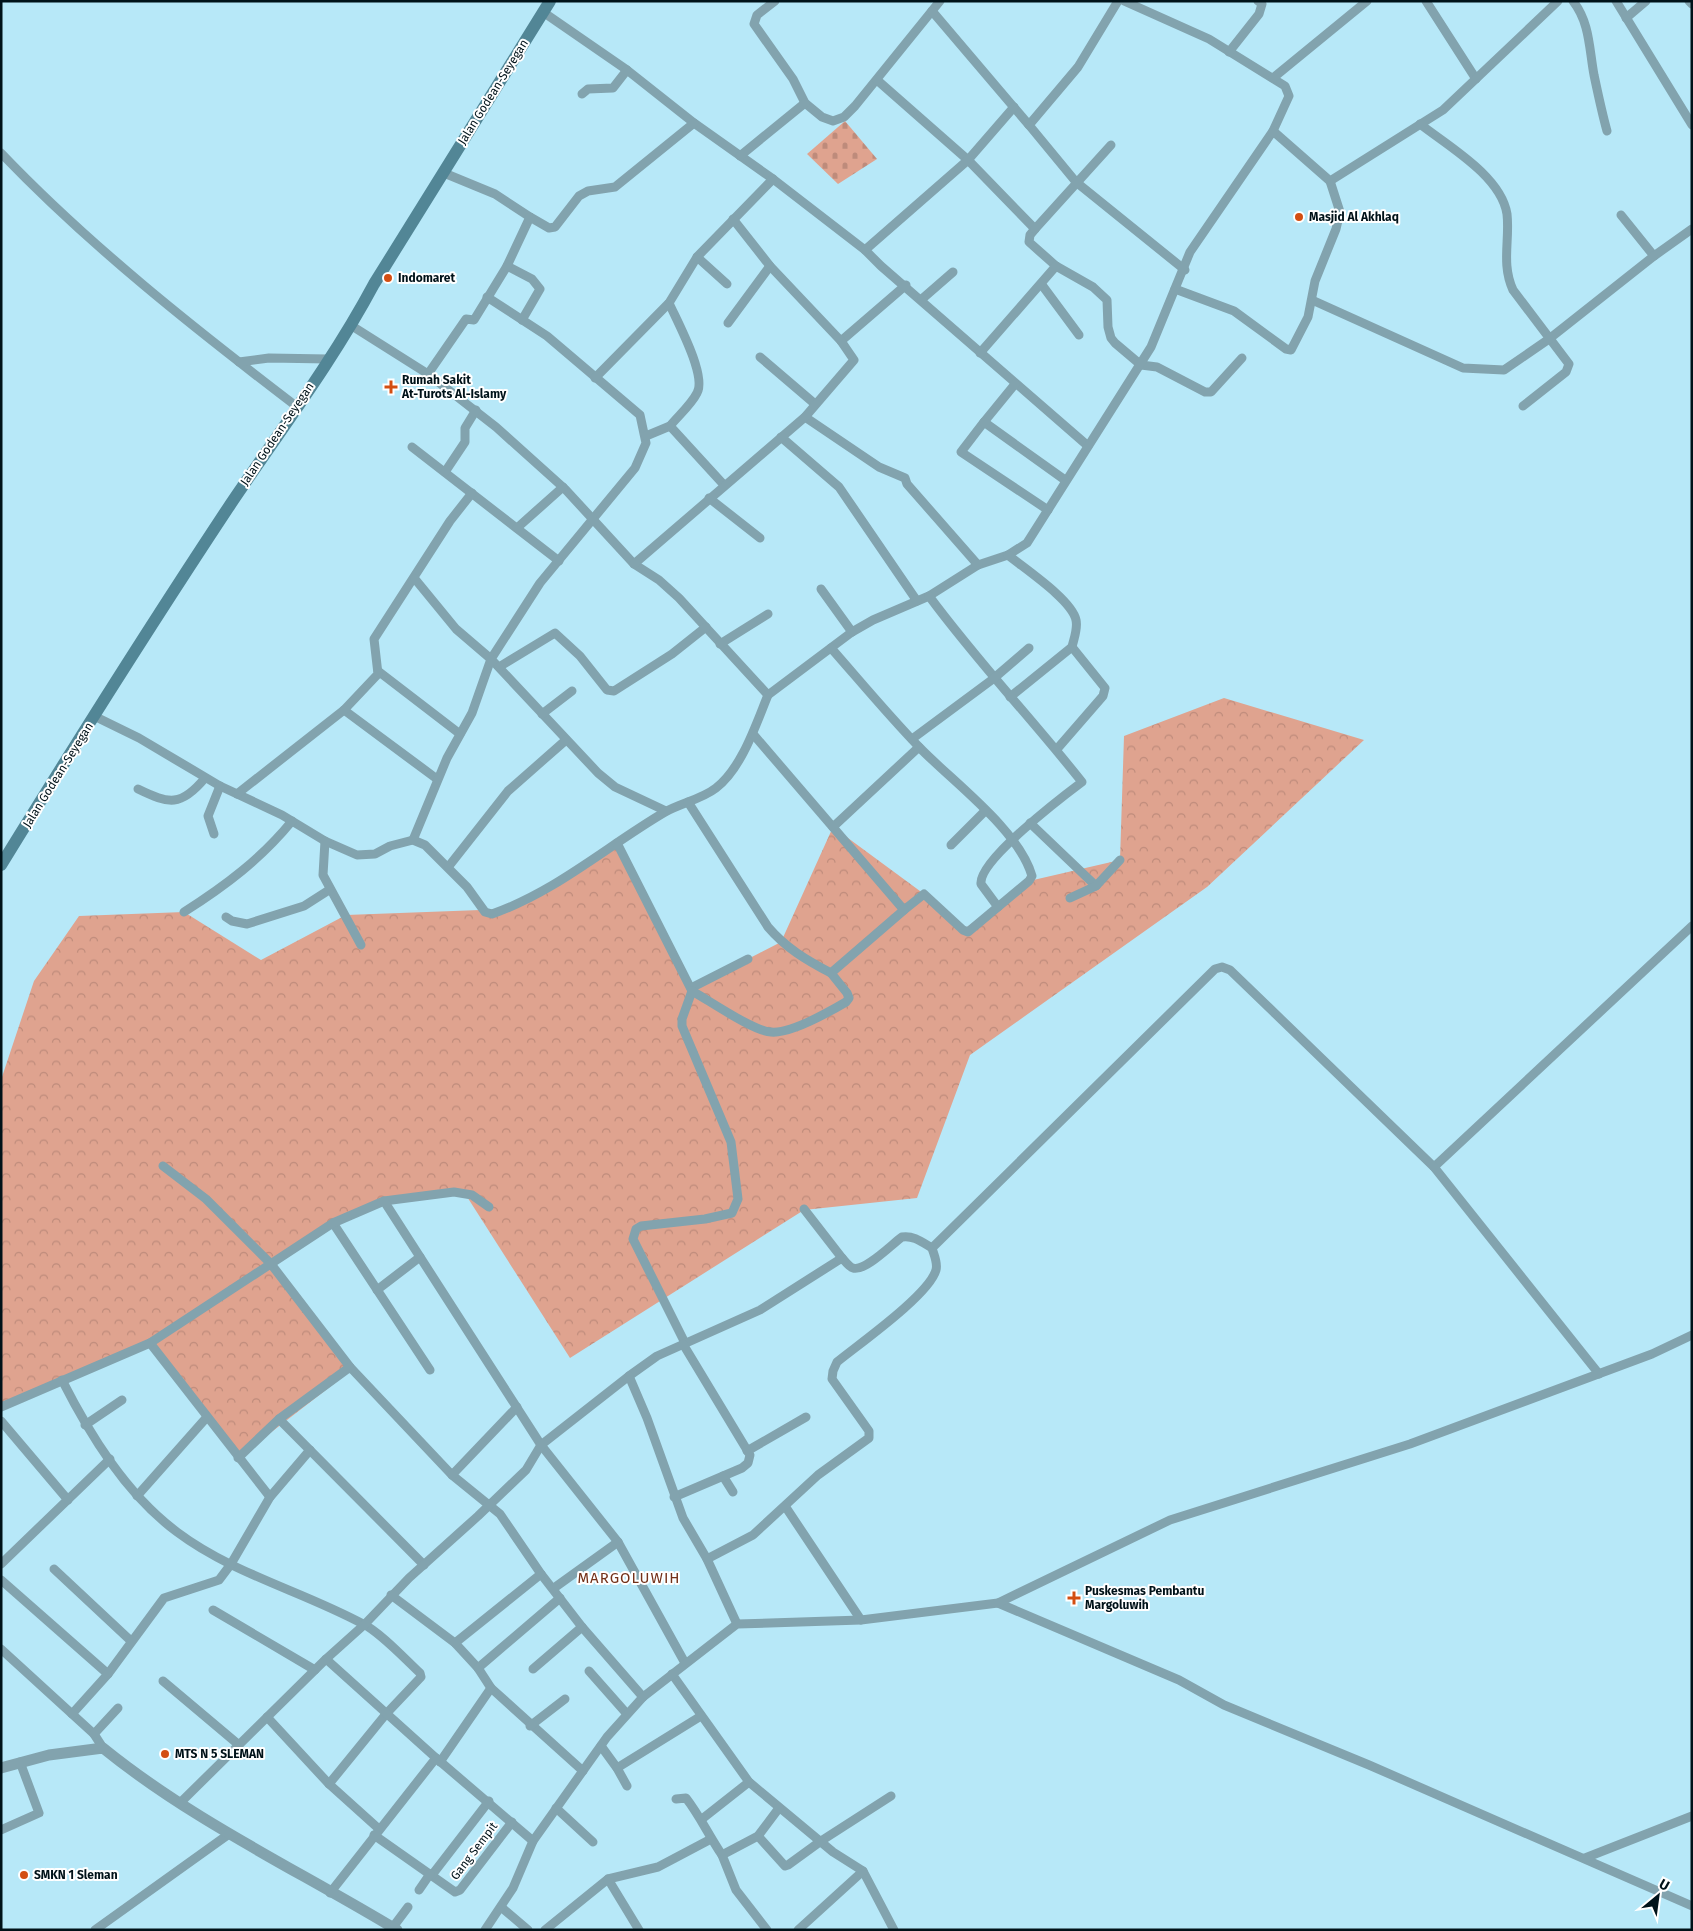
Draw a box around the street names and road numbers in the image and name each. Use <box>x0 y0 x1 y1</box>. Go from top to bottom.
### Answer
street label: Jalan Godean-Seyegan <box>455 37 531 147</box>
street label: Jalan Godean-Seyegan <box>237 380 317 488</box>
street label: Jalan Godean-Seyegan <box>20 720 96 830</box>
street label: Gang Sempit <box>448 1819 501 1883</box>

